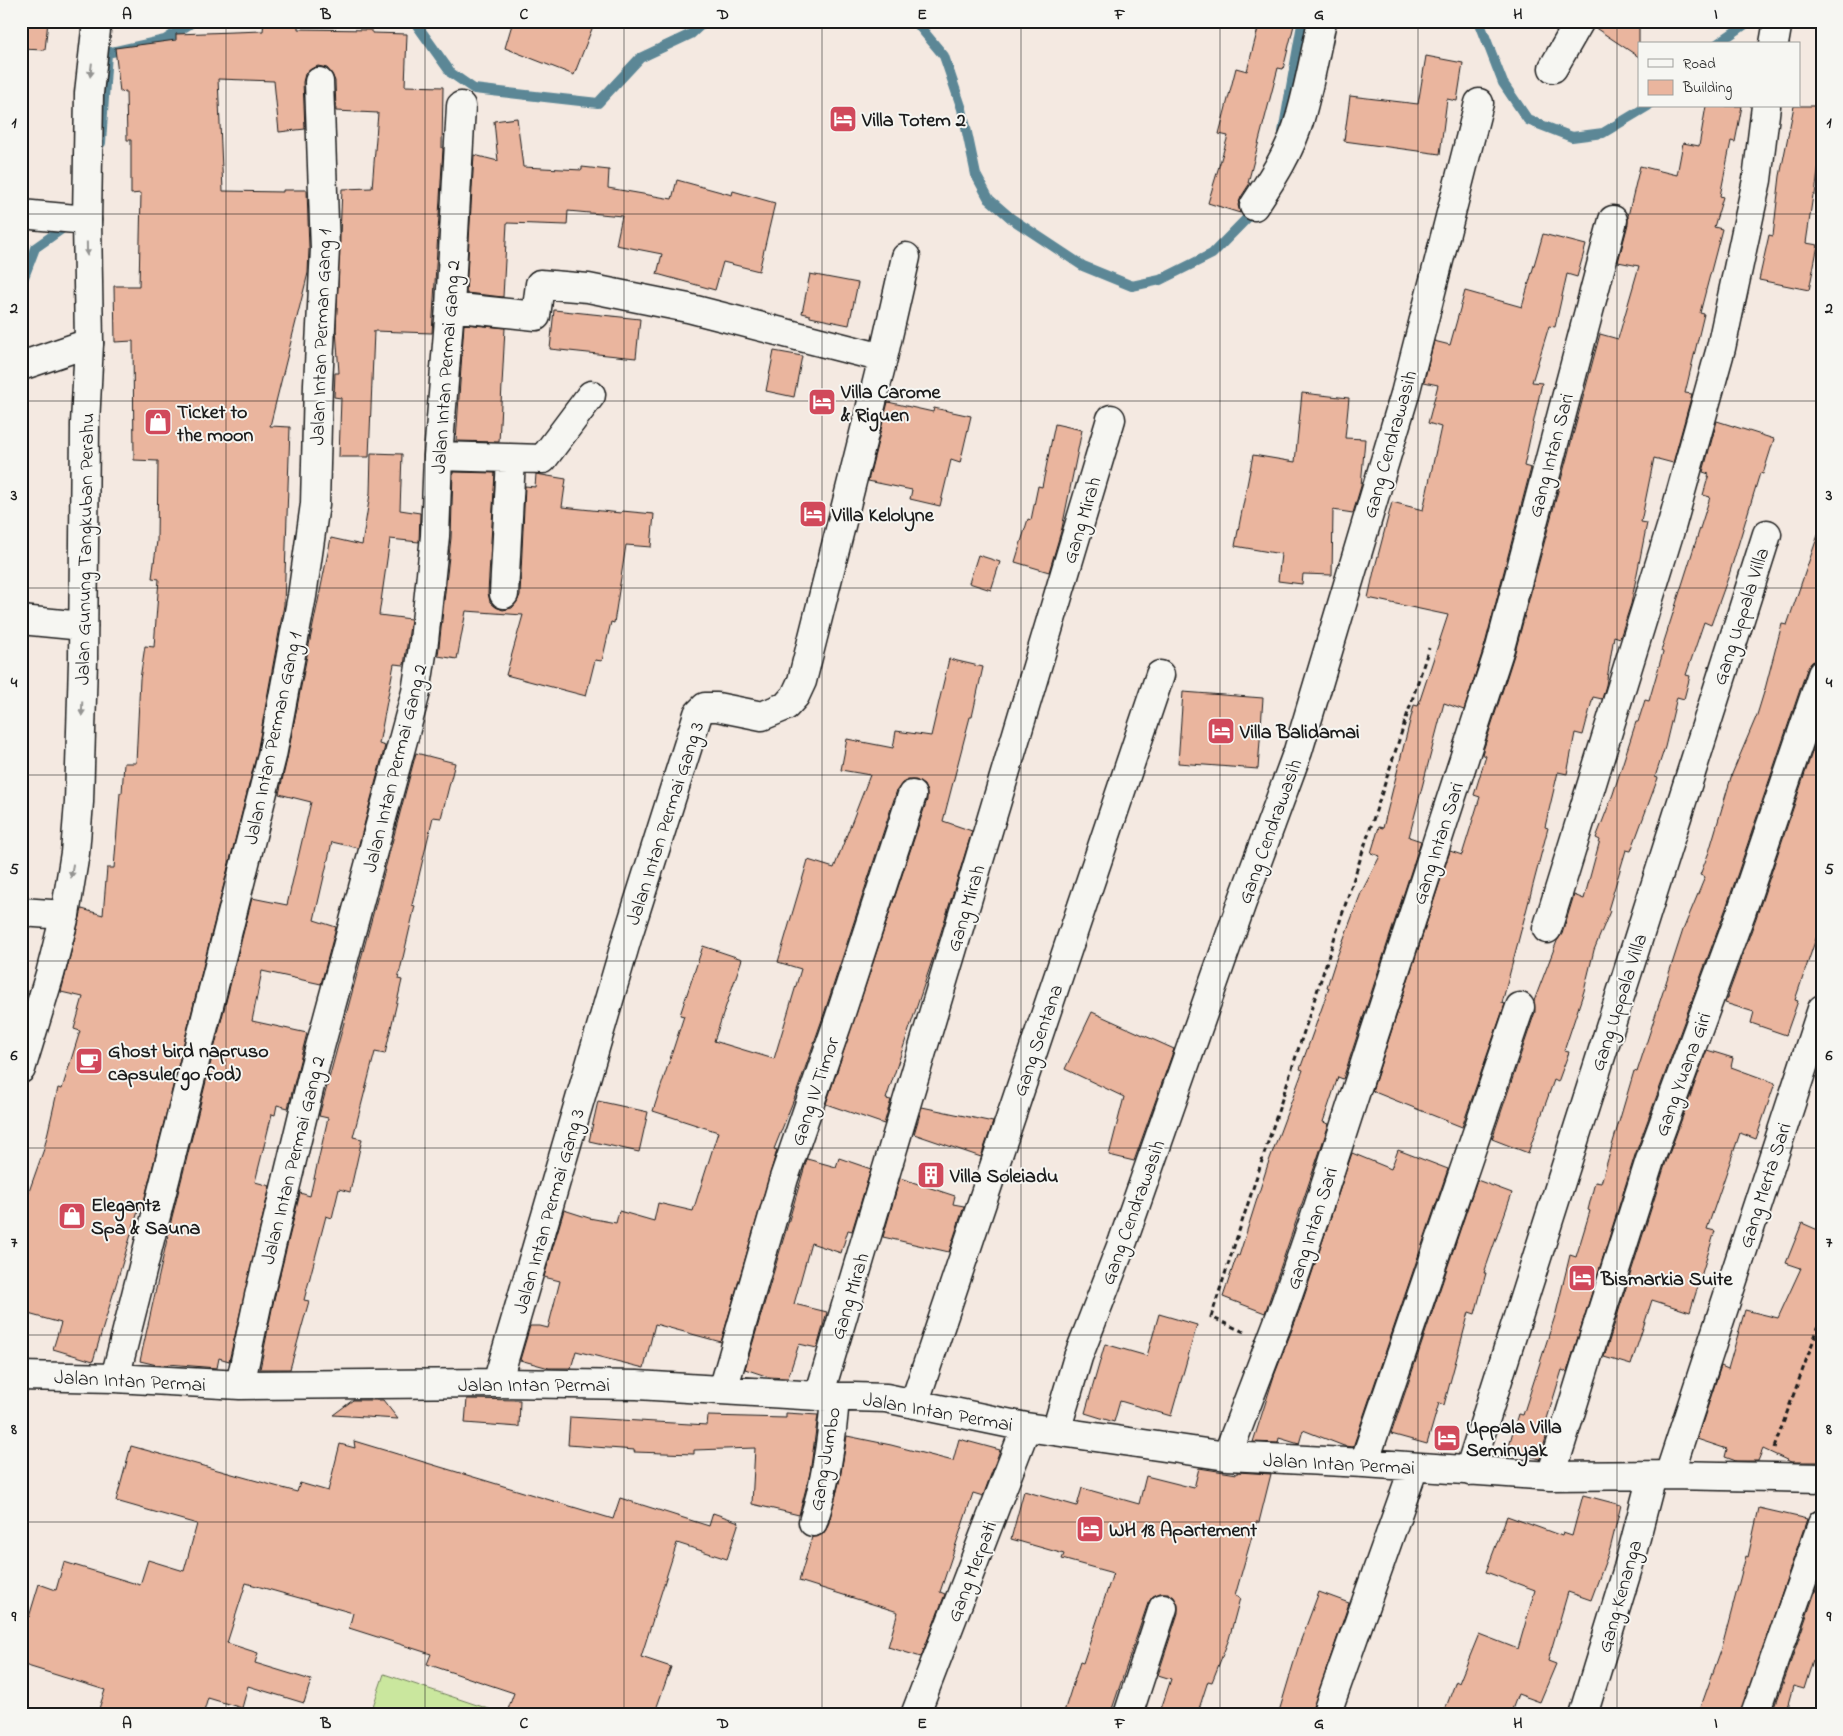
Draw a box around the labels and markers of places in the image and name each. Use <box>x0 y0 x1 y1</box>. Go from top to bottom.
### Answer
hotel icon: Villa Totem 2 <box>828 104 858 134</box>
place label: Villa Totem 2 <box>861 107 966 136</box>
place label: Villa Carome & Riguen <box>840 379 941 432</box>
hotel icon: Villa Carome & Riguen <box>807 387 837 417</box>
place label: Ticket to the moon <box>176 399 253 451</box>
shop icon: Ticket to the moon <box>143 407 173 437</box>
hotel icon: Villa Kelolyne <box>798 499 828 529</box>
place label: Villa Kelolyne <box>831 502 935 532</box>
hotel icon: Villa Balidamai <box>1206 716 1236 746</box>
place label: Villa Balidamai <box>1239 719 1360 748</box>
place label: Ghost bird napruso capsule(go fod) <box>108 1038 269 1091</box>
cafe icon: Ghost bird napruso capsule(go fod) <box>74 1046 104 1076</box>
building icon: Villa Soleiadu <box>916 1160 946 1190</box>
place label: Villa Soleiadu <box>949 1163 1059 1192</box>
place label: Elegantz Spa & Sauna <box>91 1192 201 1244</box>
shop icon: Elegantz Spa & Sauna <box>57 1201 87 1231</box>
hotel icon: Bismarkia Suite <box>1567 1263 1597 1293</box>
place label: Bismarkia Suite <box>1600 1266 1733 1295</box>
place label: Uppala Villa Seminyak <box>1466 1414 1562 1467</box>
hotel icon: Uppala Villa Seminyak <box>1432 1423 1462 1453</box>
hotel icon: WH 18 Apartement <box>1075 1514 1105 1544</box>
place label: WH 18 Apartement <box>1109 1517 1257 1546</box>

